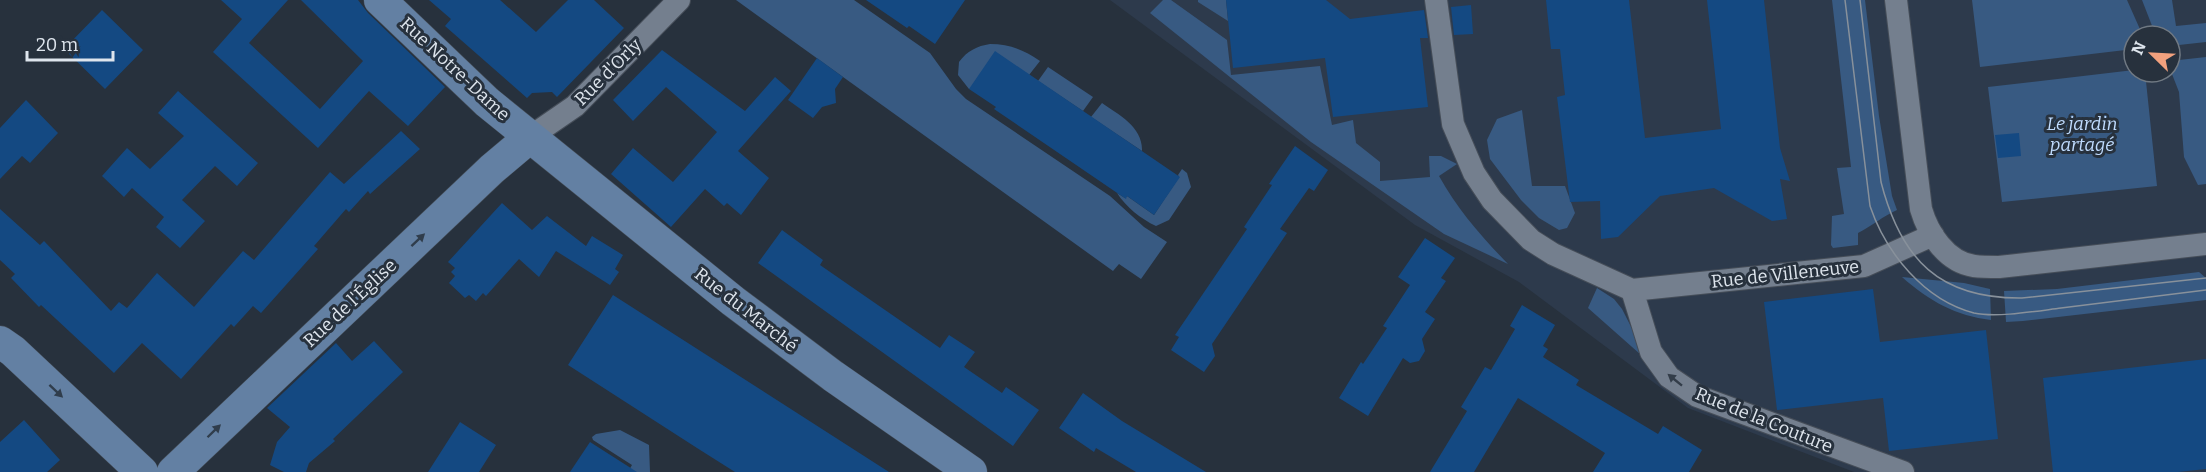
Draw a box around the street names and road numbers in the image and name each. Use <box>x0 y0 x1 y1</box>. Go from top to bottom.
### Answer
street label: Rue Notre-Dame <box>396 13 514 125</box>
street label: Rue d'Orly <box>570 34 646 110</box>
street label: Rue de l'Église <box>298 254 401 352</box>
street label: Rue de Villeneuve <box>1710 255 1860 293</box>
street label: Rue du Marché <box>690 263 802 357</box>
street label: Rue de la Couture <box>1692 382 1836 458</box>

